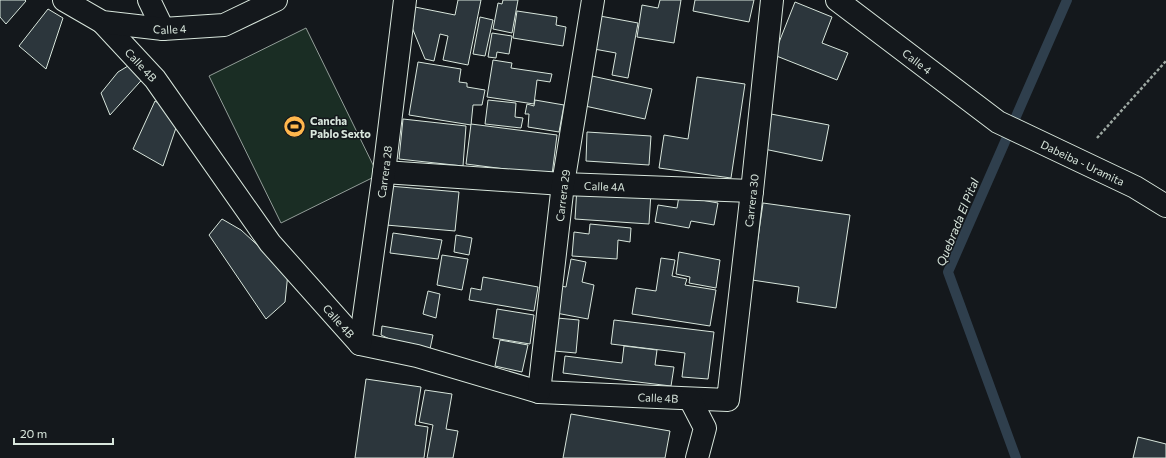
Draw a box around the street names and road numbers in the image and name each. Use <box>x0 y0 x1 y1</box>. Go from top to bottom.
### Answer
street label: Calle 4 <box>152 21 187 36</box>
street label: Calle 4B <box>123 45 160 84</box>
street label: Calle 4 <box>900 46 935 77</box>
street label: Dabeiba - Uramita <box>1039 137 1127 188</box>
street label: Carrera 28 <box>374 144 394 199</box>
street label: Carrera 29 <box>552 168 572 222</box>
street label: Carrera 30 <box>741 173 760 228</box>
street label: Calle 4A <box>584 178 626 193</box>
street label: Calle 4B <box>321 301 357 340</box>
street label: Calle 4B <box>637 390 679 404</box>

